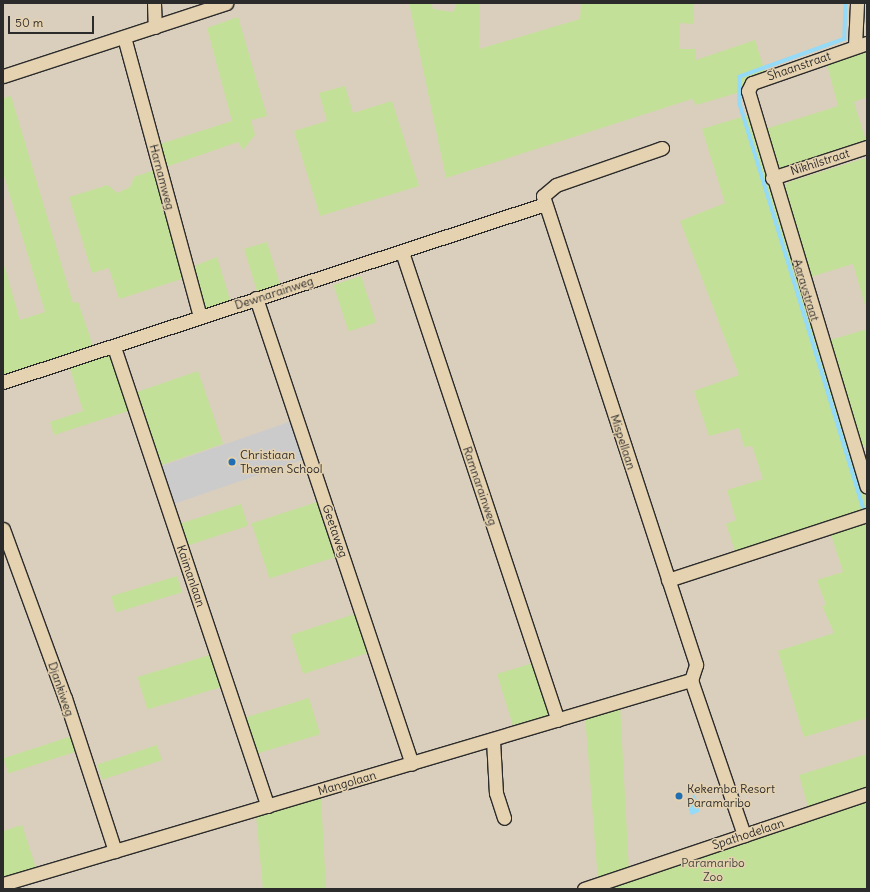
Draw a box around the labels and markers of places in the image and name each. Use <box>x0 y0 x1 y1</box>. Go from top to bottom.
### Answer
place label: Christiaan Themen School <box>240 448 322 476</box>
marker: Christiaan Themen School <box>227 457 237 467</box>
place label: Kekemba Resort Paramaribo <box>687 782 775 810</box>
marker: Kekemba Resort Paramaribo <box>674 791 684 801</box>

